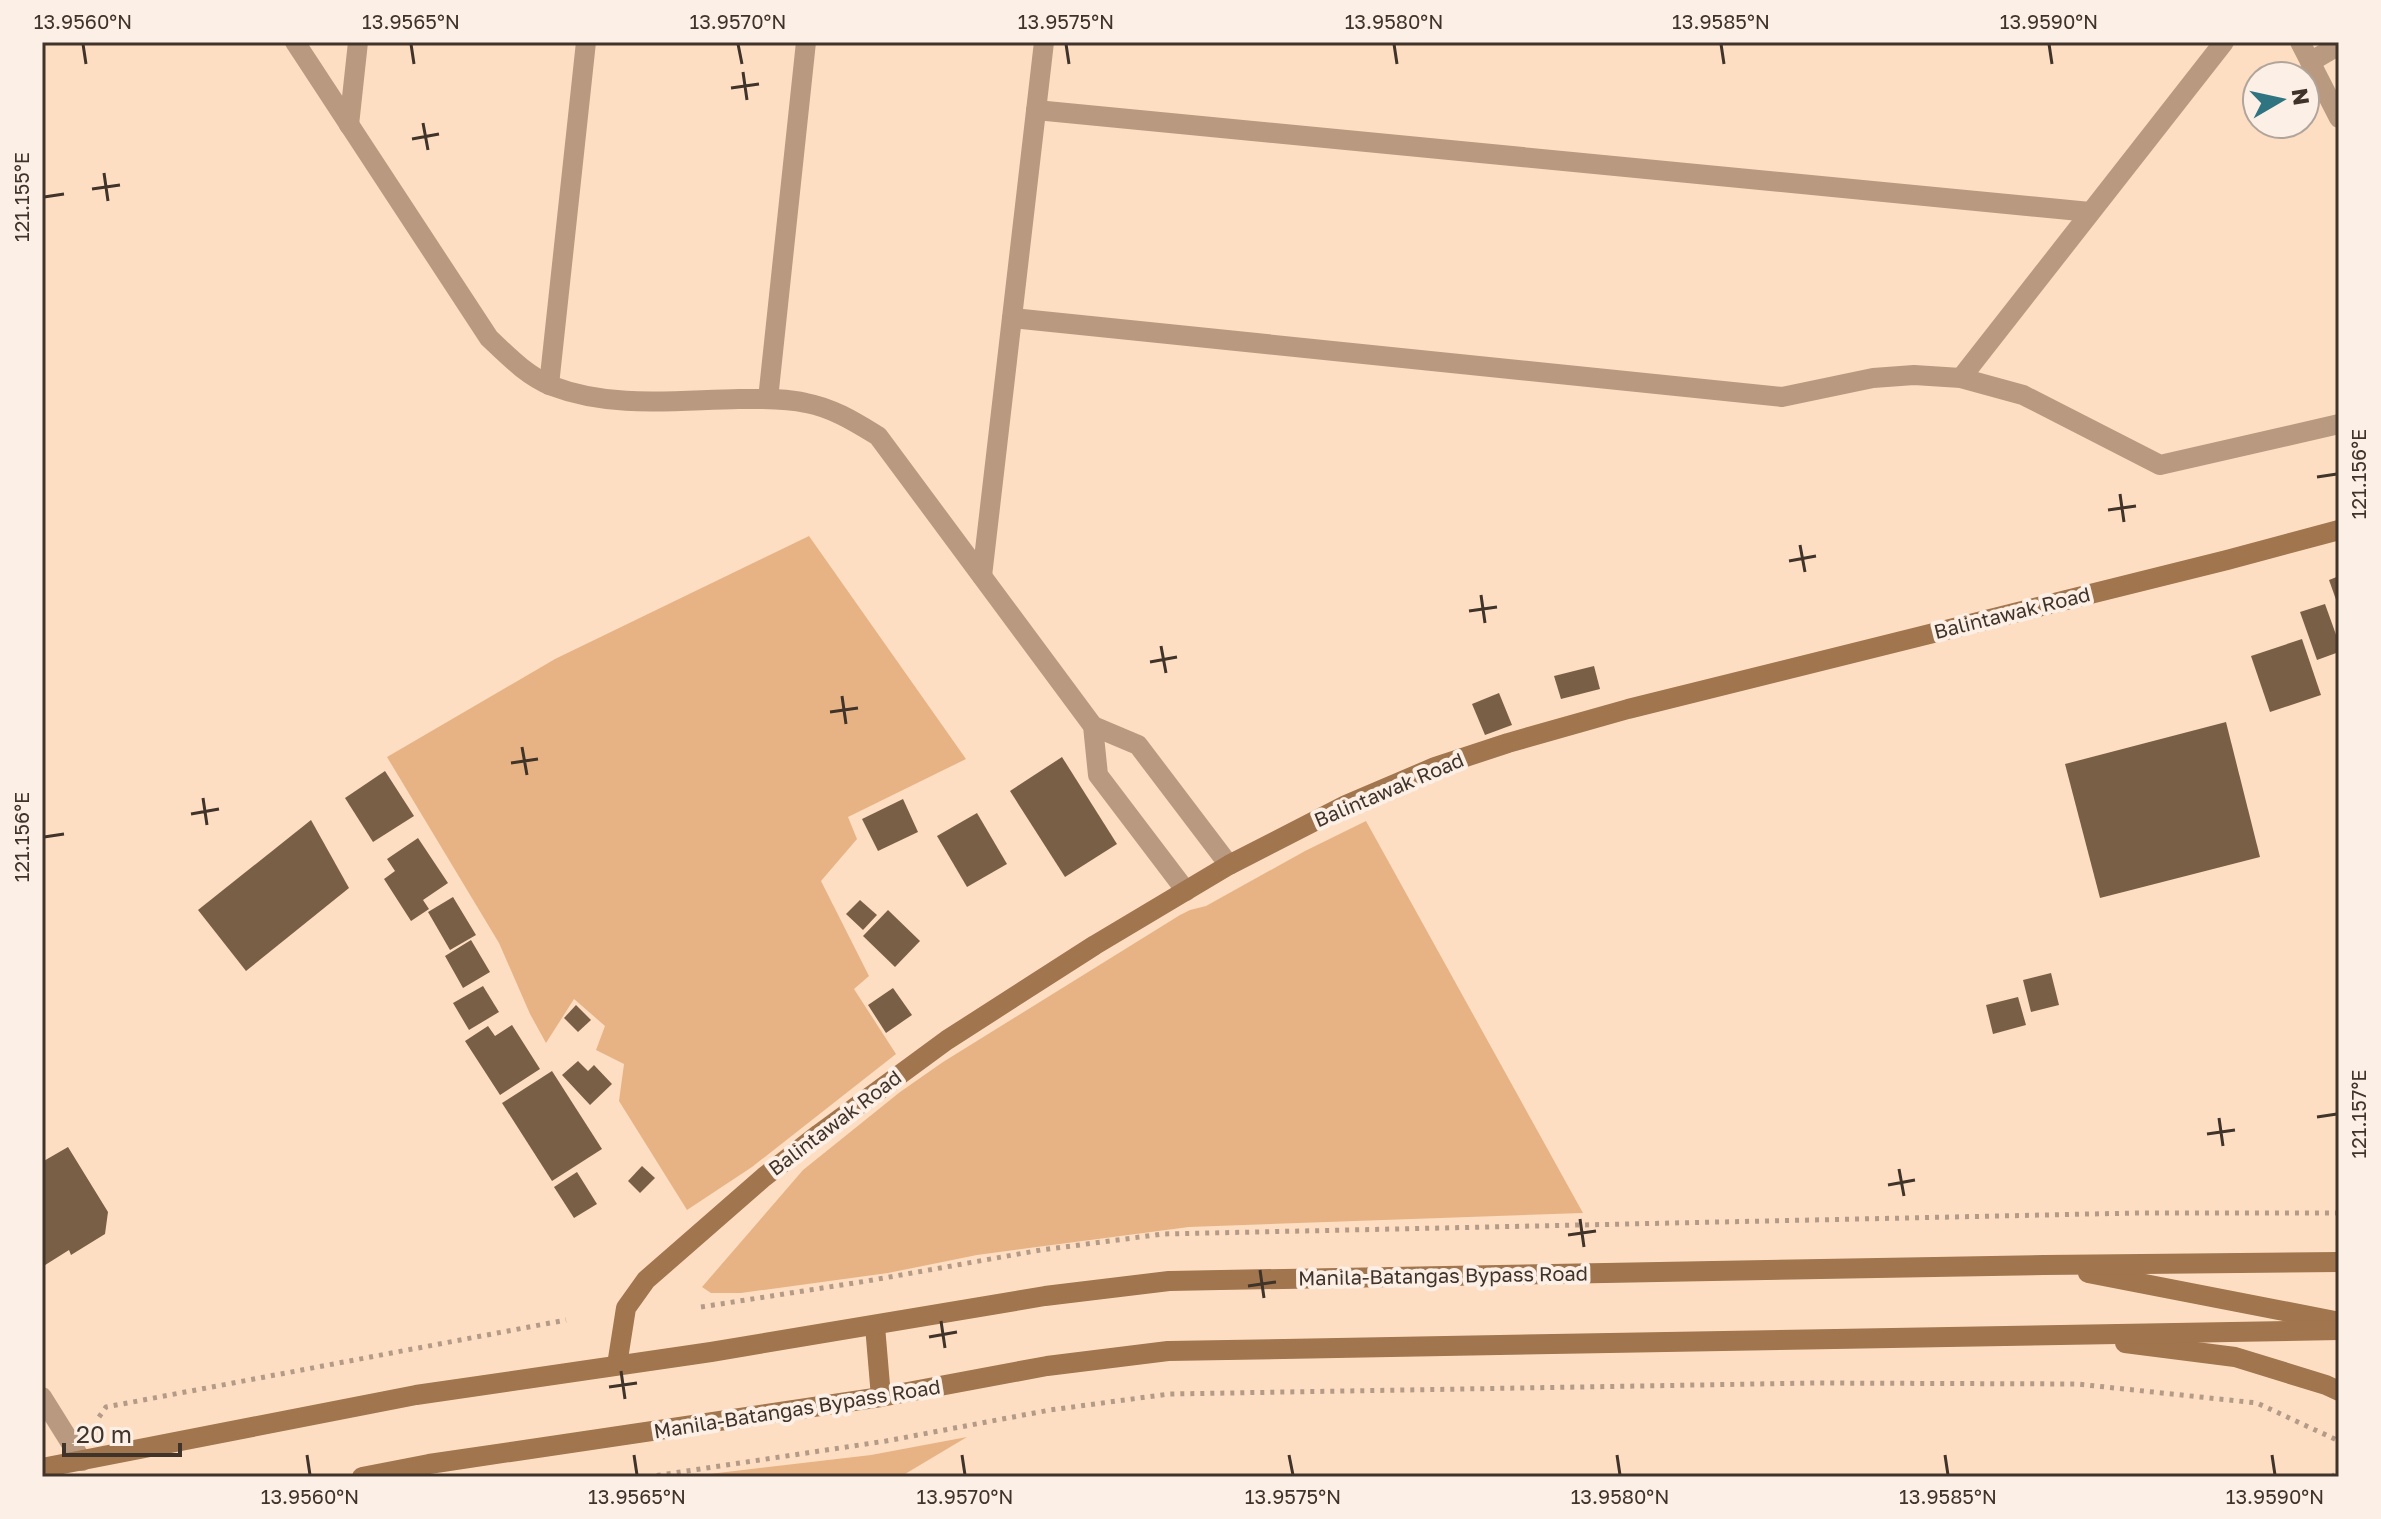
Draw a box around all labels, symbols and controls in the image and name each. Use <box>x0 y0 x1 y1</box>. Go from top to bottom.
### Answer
text: 13.9560°N <box>34 9 132 33</box>
text: 13.9565°N <box>362 9 460 33</box>
text: 13.9570°N <box>689 9 787 33</box>
text: 13.9575°N <box>1018 9 1114 33</box>
text: 13.9580°N <box>1345 9 1443 33</box>
text: 13.9585°N <box>1672 9 1770 33</box>
text: 13.9590°N <box>2000 9 2098 33</box>
north arrow <box>2241 60 2321 140</box>
text: N <box>2287 86 2316 107</box>
text: 121.155°E <box>9 152 33 242</box>
text: 121.156°E <box>2346 429 2370 519</box>
street label: Balintawak Road <box>1931 581 2092 643</box>
street label: Balintawak Road <box>1310 747 1467 831</box>
text: 121.156°E <box>9 792 33 882</box>
street label: Balintawak Road <box>763 1064 906 1180</box>
text: 121.157°E <box>2346 1070 2370 1158</box>
street label: Manila-Batangas Bypass Road <box>1298 1260 1588 1290</box>
street label: Manila-Batangas Bypass Road <box>652 1373 942 1443</box>
scale bar <box>64 1407 180 1457</box>
text: 20 m <box>76 1419 132 1448</box>
text: 13.9560°N <box>261 1484 359 1508</box>
text: 13.9565°N <box>588 1484 686 1508</box>
text: 13.9570°N <box>916 1484 1014 1508</box>
text: 13.9575°N <box>1245 1484 1341 1508</box>
text: 13.9580°N <box>1571 1484 1669 1508</box>
text: 13.9585°N <box>1899 1484 1997 1508</box>
text: 13.9590°N <box>2226 1484 2324 1508</box>

